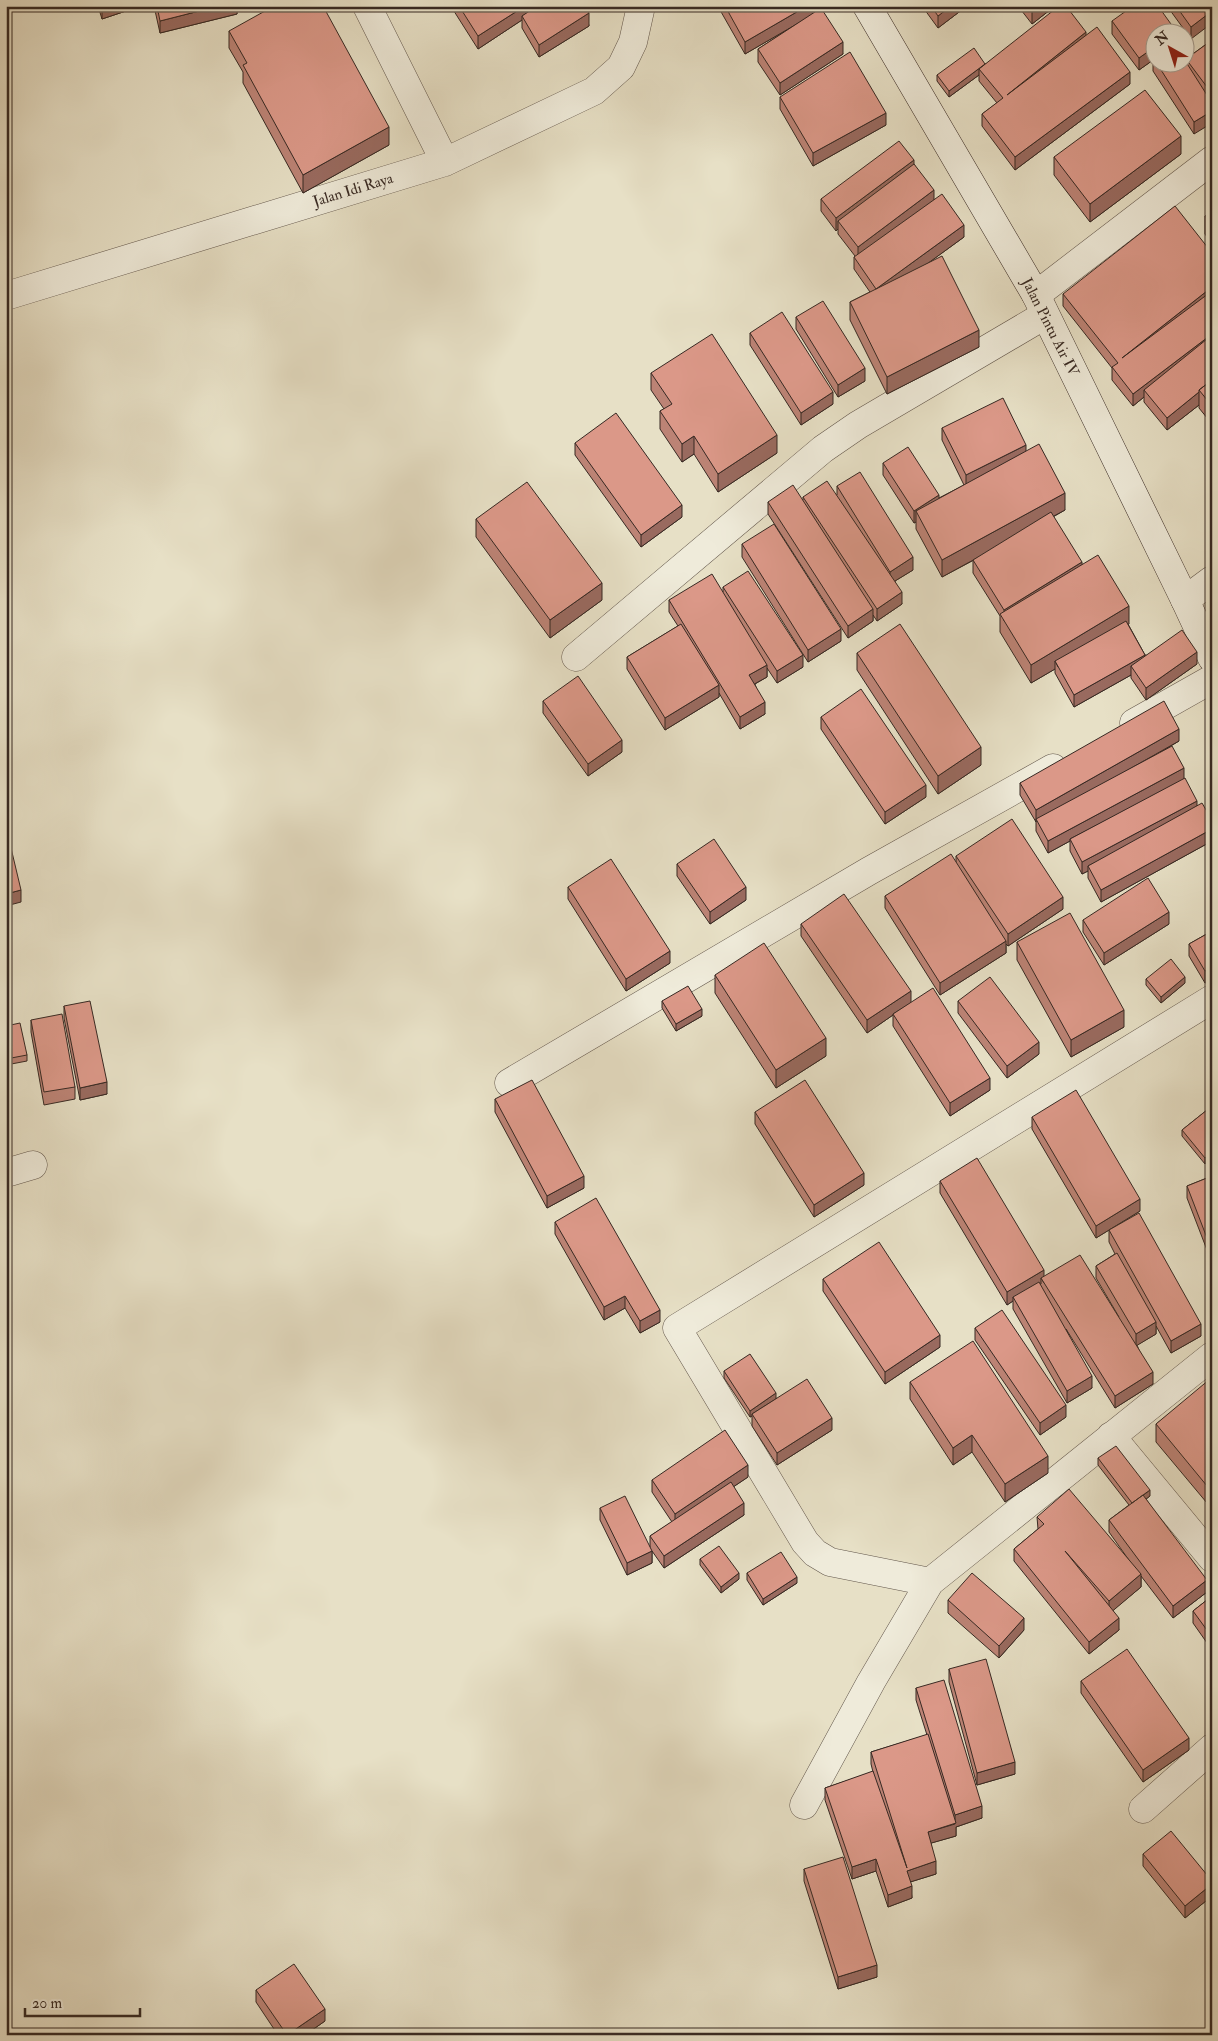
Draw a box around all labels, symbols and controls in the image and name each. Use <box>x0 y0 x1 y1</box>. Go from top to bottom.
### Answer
north arrow <box>1146 22 1196 72</box>
text: N <box>1151 27 1173 49</box>
street label: Jalan Idi Raya <box>310 169 396 212</box>
street label: Jalan Pintu Air IV <box>1016 274 1084 381</box>
scale bar <box>25 1986 140 2018</box>
text: 20 m <box>32 1994 62 2013</box>

